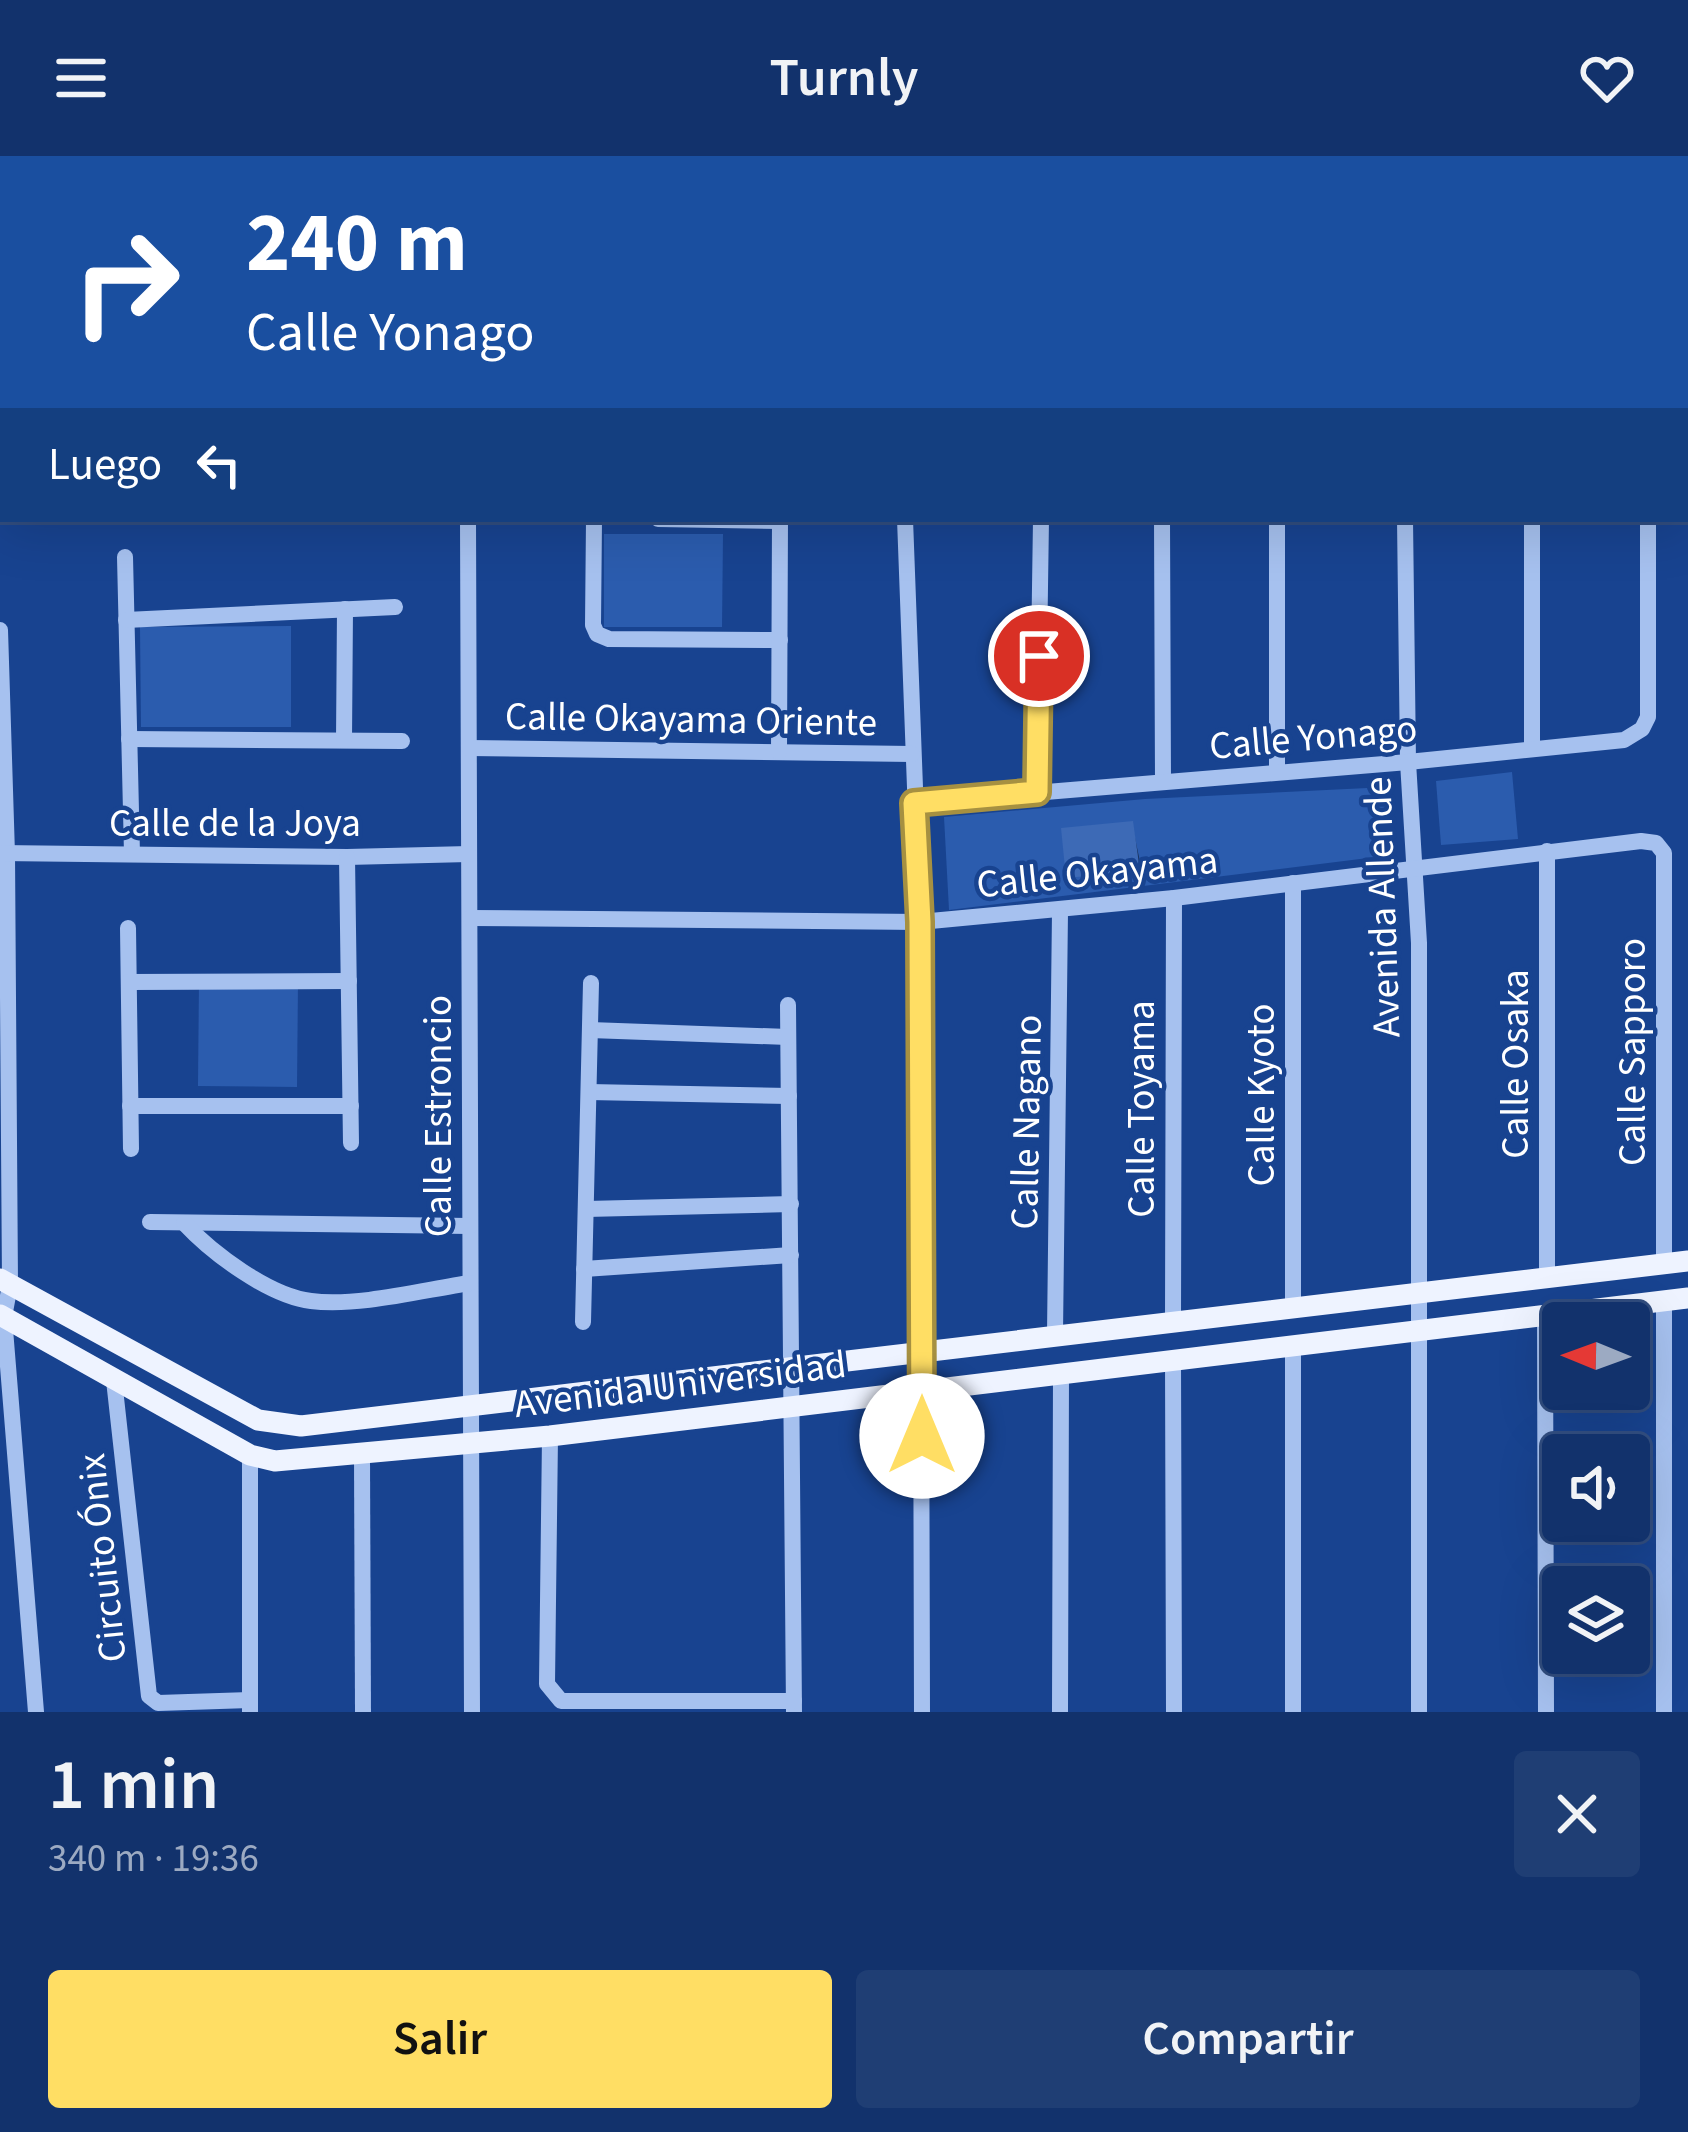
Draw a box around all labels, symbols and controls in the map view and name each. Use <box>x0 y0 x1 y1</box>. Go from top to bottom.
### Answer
text: Turnly <box>770 40 918 117</box>
icon: menu <box>48 45 114 111</box>
icon: heart <box>1574 45 1640 111</box>
text: 240 m <box>246 184 468 304</box>
icon: right <box>48 204 204 360</box>
text: Calle Yonago <box>246 295 534 372</box>
icon: left <box>186 432 252 498</box>
text: Luego <box>48 433 162 497</box>
pin <box>988 605 1090 707</box>
icon: arrive <box>1006 623 1072 689</box>
street label: Calle Okayama Oriente <box>505 689 877 751</box>
street label: Calle Yonago <box>1207 701 1419 775</box>
street label: Avenida Allende <box>1350 775 1416 1038</box>
street label: Calle de la Joya <box>109 796 361 852</box>
street label: Calle Okayama <box>974 832 1221 914</box>
street label: Calle Sapporo <box>1605 938 1661 1166</box>
street label: Calle Osaka <box>1488 969 1544 1159</box>
street label: Calle Estroncio <box>411 995 467 1237</box>
street label: Calle Toyama <box>1114 1000 1170 1218</box>
street label: Calle Kyoto <box>1234 1003 1290 1187</box>
street label: Calle Nagano <box>997 1014 1057 1230</box>
north arrow <box>1542 1302 1650 1410</box>
map controls <box>1542 1302 1650 1674</box>
street label: Avenida Universidad <box>511 1337 849 1433</box>
position arrow <box>859 1373 985 1499</box>
button: sound <box>1542 1434 1650 1542</box>
street label: Circuito Ónix <box>64 1451 142 1665</box>
button: layers <box>1542 1566 1650 1674</box>
text: 1 min <box>48 1734 219 1837</box>
button: close <box>1514 1751 1640 1877</box>
text: 340 m · 19:36 <box>48 1831 259 1887</box>
button: Salir <box>48 1970 832 2108</box>
button: Compartir <box>856 1970 1640 2108</box>

